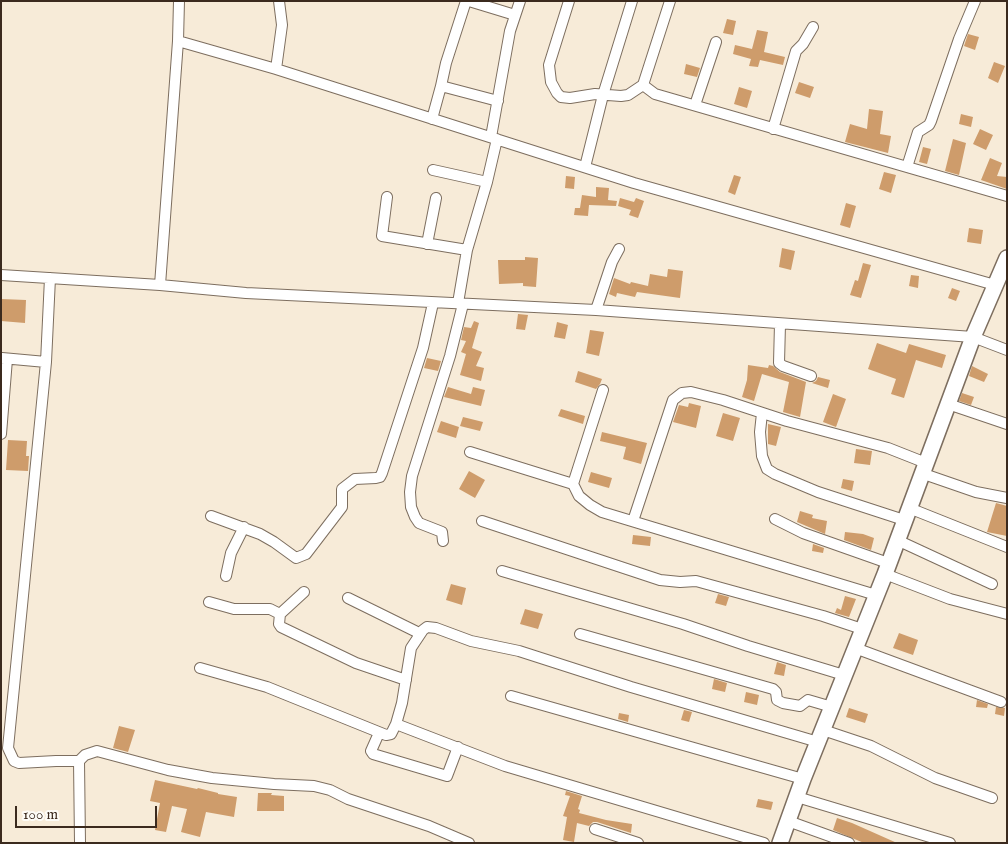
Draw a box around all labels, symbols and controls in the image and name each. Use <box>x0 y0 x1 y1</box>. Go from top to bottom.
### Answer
scale bar <box>18 796 160 828</box>
text: 100 m <box>23 805 58 824</box>

